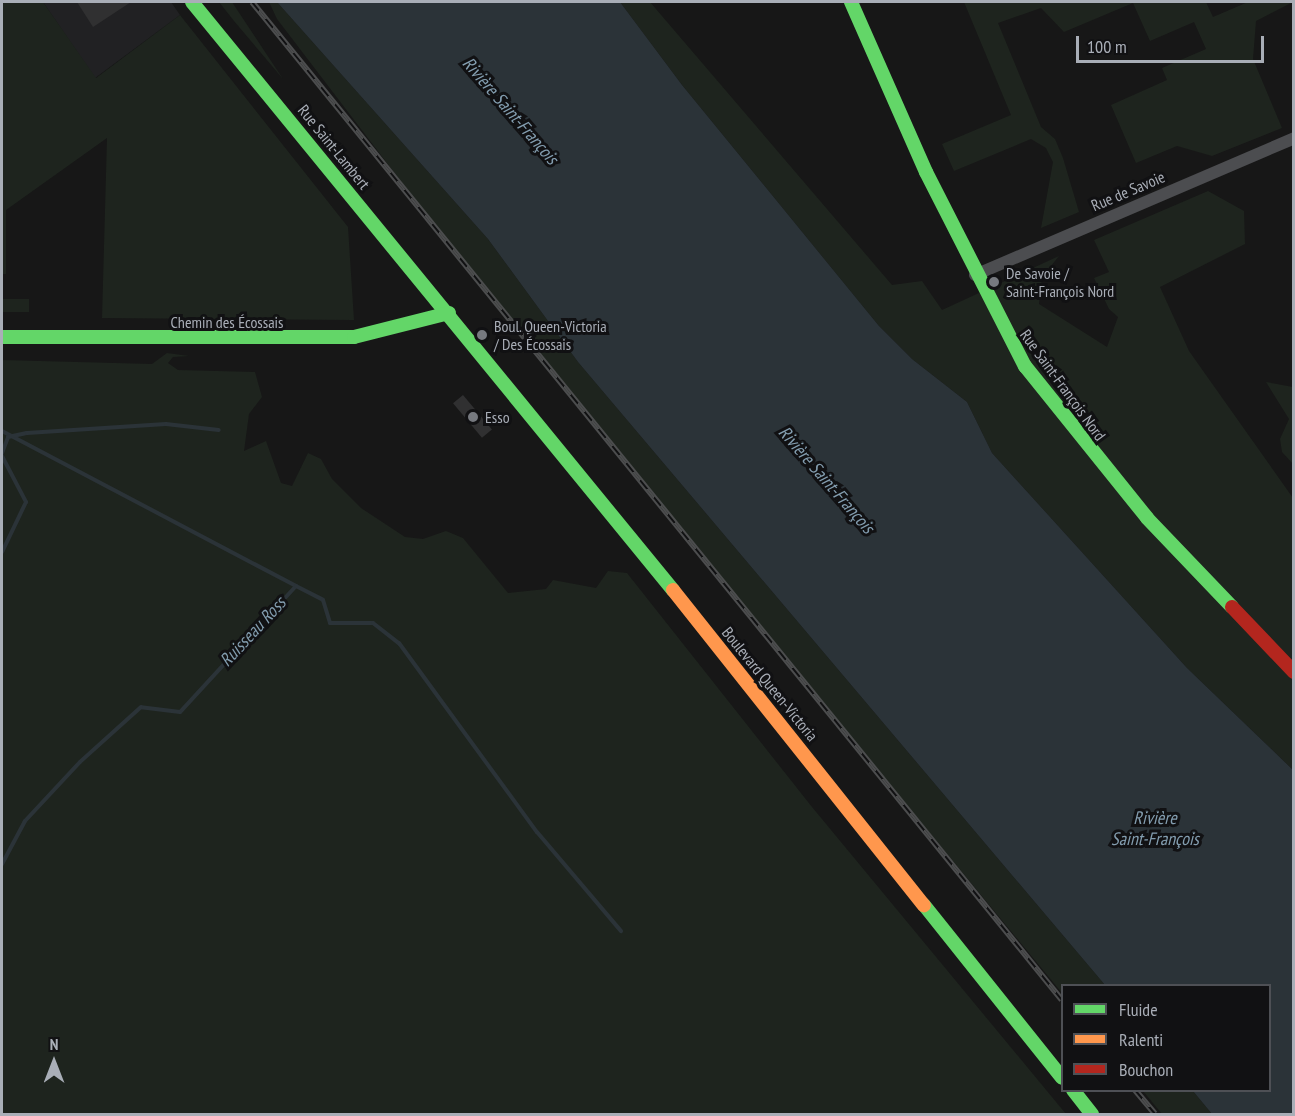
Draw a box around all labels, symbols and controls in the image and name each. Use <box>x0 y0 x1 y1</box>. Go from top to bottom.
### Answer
scale bar <box>1079 24 1266 62</box>
text: 100 m <box>1087 35 1127 58</box>
water label: Rivière Saint-François <box>458 53 562 169</box>
street label: Rue Saint-Lambert <box>294 101 374 193</box>
street label: Rue de Savoie <box>1088 167 1168 215</box>
place label: De Savoie / Saint-François Nord <box>1006 263 1114 301</box>
marker: De Savoie / Saint-François Nord <box>987 275 1001 289</box>
street label: Chemin des Écossais <box>171 312 283 332</box>
place label: Boul. Queen-Victoria / Des Écossais <box>494 316 608 354</box>
street label: Rue Saint-François Nord <box>1016 326 1110 444</box>
marker: Boul. Queen-Victoria / Des Écossais <box>475 328 489 342</box>
place label: Esso <box>485 407 510 427</box>
marker: Esso <box>466 410 480 424</box>
water label: Rivière Saint-François <box>774 422 878 538</box>
water label: Ruisseau Ross <box>216 593 290 671</box>
street label: Boulevard Queen-Victoria <box>718 623 822 745</box>
water label: Rivière Saint-François <box>1111 808 1199 850</box>
legend <box>1061 984 1271 1092</box>
text: Fluide <box>1119 998 1158 1021</box>
text: Ralenti <box>1119 1028 1163 1051</box>
north arrow <box>24 1032 84 1092</box>
text: N <box>50 1034 58 1054</box>
text: Bouchon <box>1119 1058 1173 1081</box>

